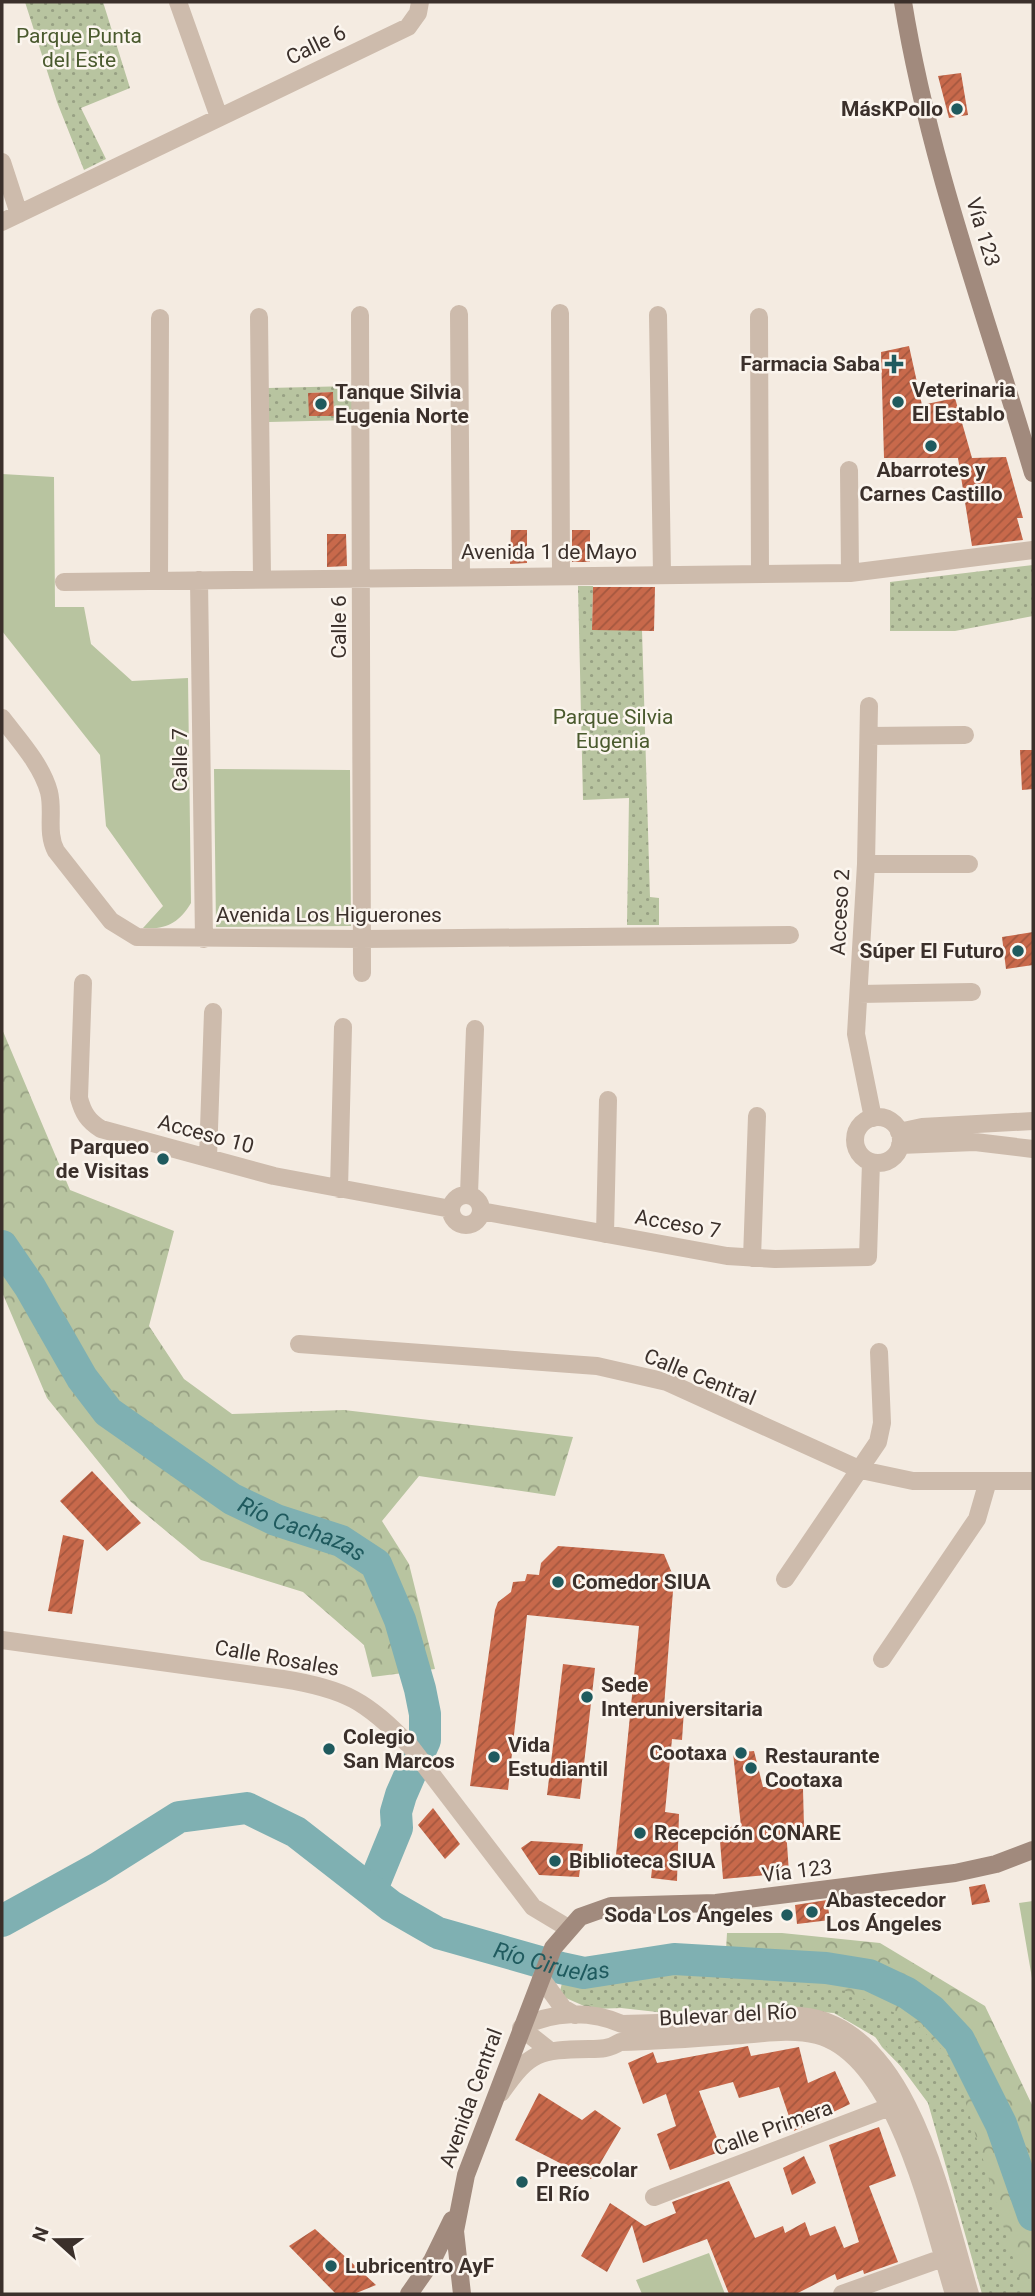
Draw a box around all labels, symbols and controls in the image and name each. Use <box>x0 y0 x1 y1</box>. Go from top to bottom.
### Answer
street label: Calle 6 <box>282 20 350 70</box>
park label: Parque Punta del Este <box>16 24 142 72</box>
place label: MásKPollo <box>841 97 943 121</box>
marker: MásKPollo <box>949 101 965 117</box>
street label: Vía 123 <box>961 195 1005 269</box>
place label: Farmacia Saba <box>740 352 880 376</box>
marker: Farmacia Saba <box>886 356 902 372</box>
place label: Veterinaria El Establo <box>912 378 1016 426</box>
place label: Tanque Silvia Eugenia Norte <box>335 380 469 428</box>
marker: Veterinaria El Establo <box>890 394 906 410</box>
marker: Tanque Silvia Eugenia Norte <box>313 396 329 412</box>
marker: Abarrotes y Carnes Castillo <box>923 438 939 454</box>
place label: Abarrotes y Carnes Castillo <box>859 458 1003 506</box>
street label: Avenida 1 de Mayo <box>461 540 637 564</box>
street label: Calle 6 <box>327 595 351 659</box>
park label: Parque Silvia Eugenia <box>553 705 673 753</box>
street label: Calle 7 <box>168 728 192 792</box>
street label: Acceso 2 <box>826 868 854 956</box>
street label: Avenida Los Higuerones <box>216 903 442 927</box>
place label: Súper El Futuro <box>860 939 1004 963</box>
marker: Súper El Futuro <box>1010 943 1026 959</box>
street label: Acceso 10 <box>155 1110 257 1158</box>
place label: Parqueo de Visitas <box>56 1135 149 1183</box>
marker: Parqueo de Visitas <box>155 1151 171 1167</box>
street label: Acceso 7 <box>633 1205 723 1243</box>
street label: Calle Central <box>641 1344 759 1410</box>
water label: Río Cachazas <box>234 1491 371 1567</box>
place label: Comedor SIUA <box>572 1570 711 1594</box>
marker: Comedor SIUA <box>550 1574 566 1590</box>
street label: Calle Rosales <box>213 1635 341 1681</box>
place label: Sede Interuniversitaria <box>601 1673 763 1721</box>
marker: Sede Interuniversitaria <box>579 1689 595 1705</box>
place label: Colegio San Marcos <box>343 1725 455 1773</box>
place label: Vida Estudiantil <box>508 1733 608 1781</box>
marker: Colegio San Marcos <box>321 1741 337 1757</box>
place label: Cootaxa <box>649 1741 727 1765</box>
place label: Restaurante Cootaxa <box>765 1744 880 1792</box>
marker: Cootaxa <box>733 1745 749 1761</box>
marker: Vida Estudiantil <box>486 1749 502 1765</box>
marker: Restaurante Cootaxa <box>743 1760 759 1776</box>
place label: Recepción CONARE <box>654 1821 841 1845</box>
marker: Recepción CONARE <box>632 1825 648 1841</box>
place label: Biblioteca SIUA <box>569 1849 716 1873</box>
marker: Biblioteca SIUA <box>547 1853 563 1869</box>
street label: Vía 123 <box>760 1855 834 1887</box>
place label: Abastecedor Los Ángeles <box>826 1888 946 1936</box>
place label: Soda Los Ángeles <box>604 1903 773 1927</box>
marker: Abastecedor Los Ángeles <box>804 1904 820 1920</box>
marker: Soda Los Ángeles <box>779 1907 795 1923</box>
water label: Río Ciruelas <box>491 1937 611 1987</box>
street label: Bulevar del Río <box>658 1999 798 2031</box>
street label: Avenida Central <box>435 2025 507 2171</box>
street label: Calle Primera <box>710 2095 836 2161</box>
place label: Preescolar El Río <box>536 2158 638 2206</box>
marker: Preescolar El Río <box>514 2174 530 2190</box>
north arrow <box>21 2205 91 2275</box>
text: N <box>27 2224 54 2244</box>
place label: Lubricentro AyF <box>345 2254 495 2278</box>
marker: Lubricentro AyF <box>323 2258 339 2274</box>

